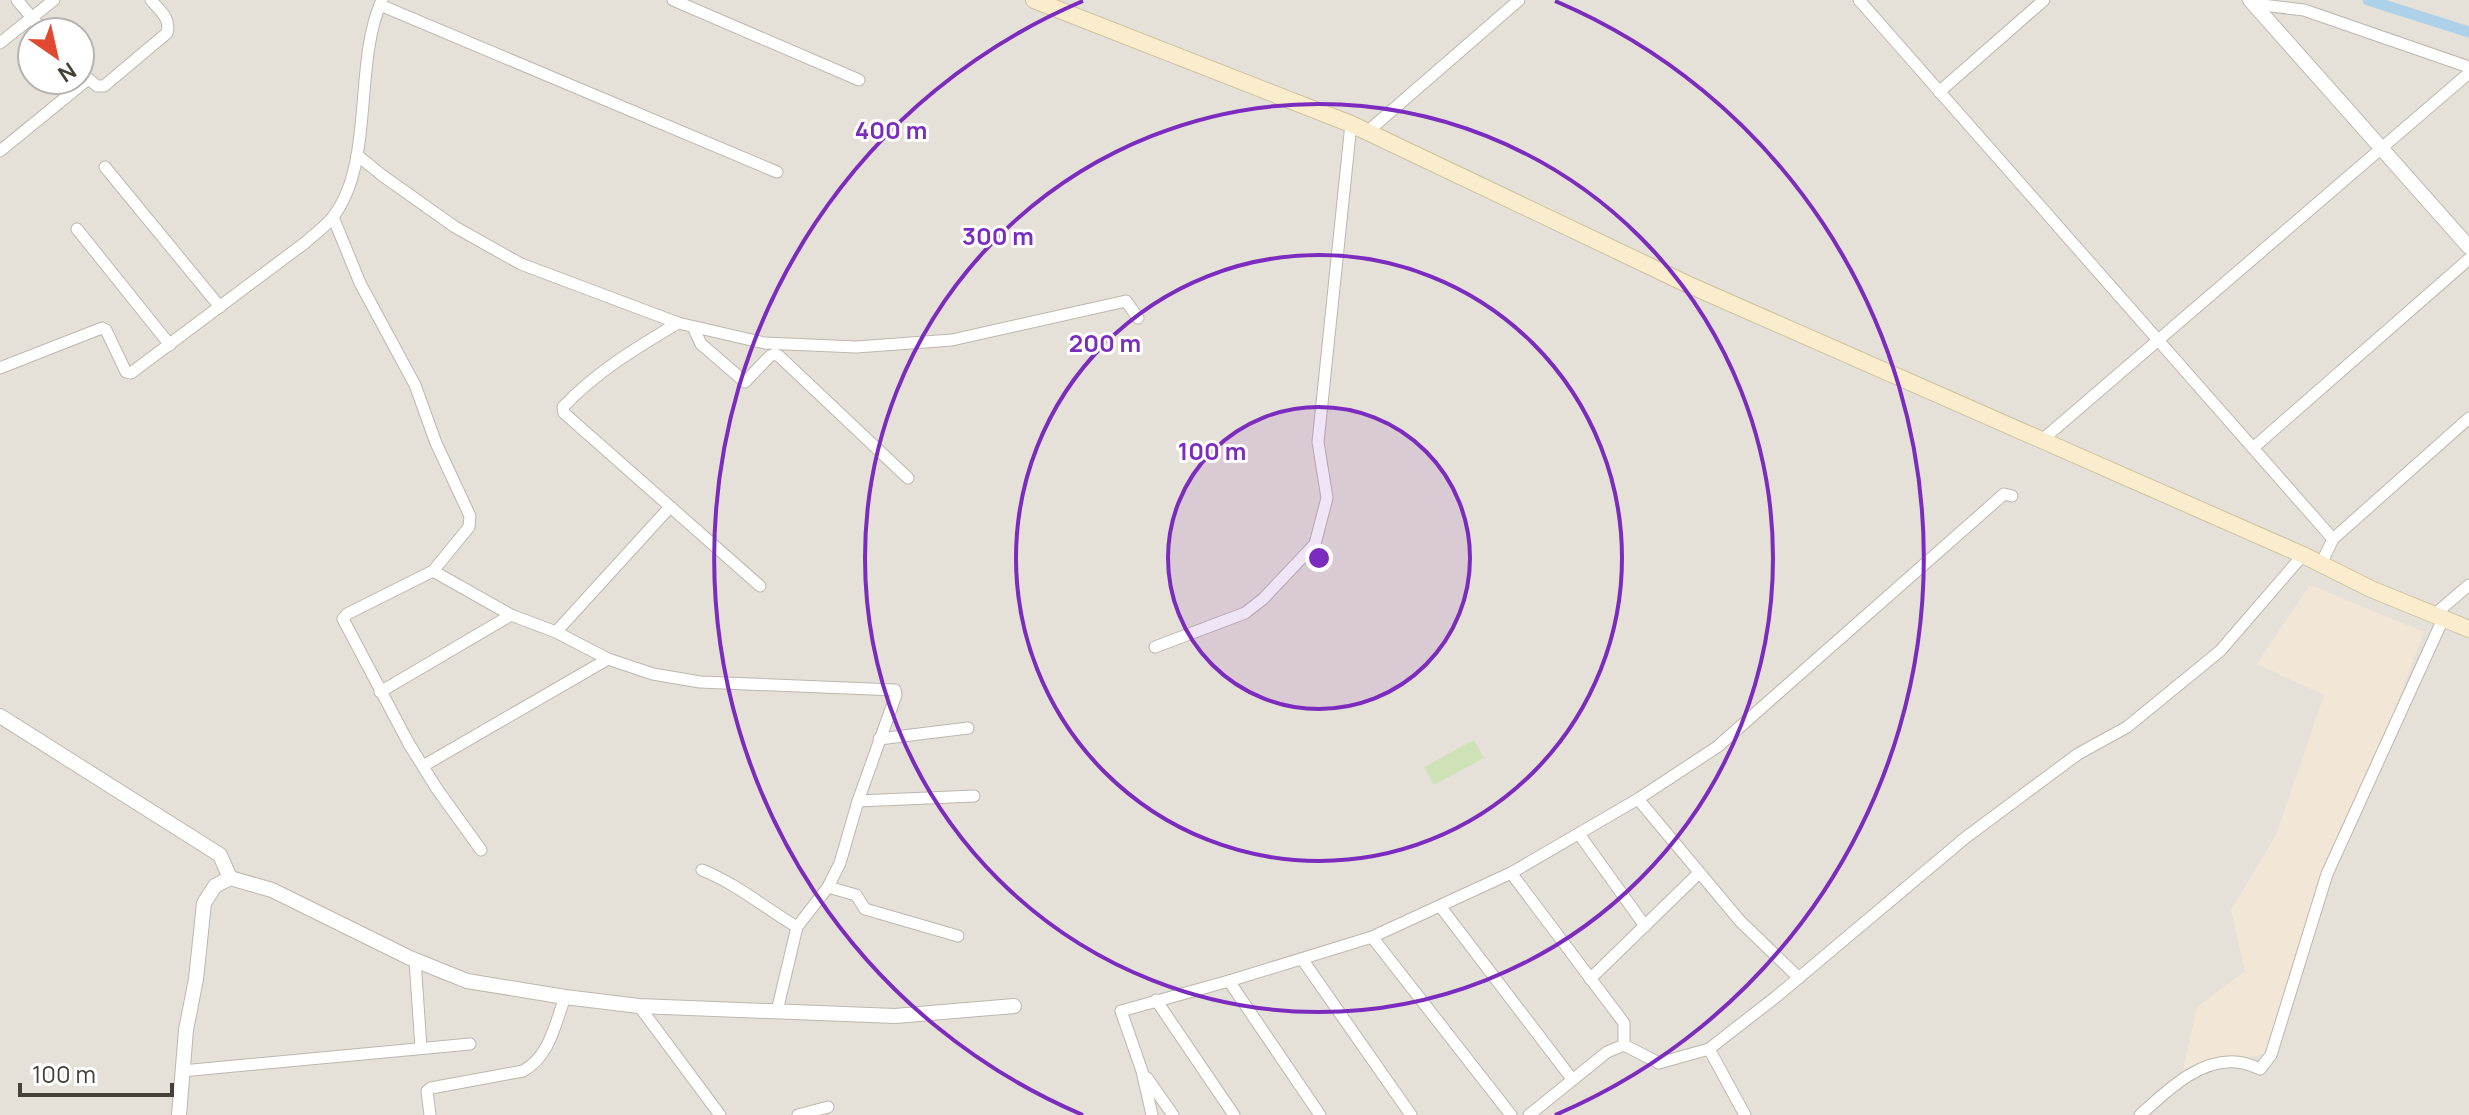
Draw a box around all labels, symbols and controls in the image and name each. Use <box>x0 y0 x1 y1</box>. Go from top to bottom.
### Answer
north arrow <box>16 16 96 96</box>
text: N <box>52 56 82 89</box>
text: 400 m <box>855 113 927 146</box>
text: 300 m <box>962 219 1034 252</box>
text: 200 m <box>1069 326 1141 359</box>
text: 100 m <box>1178 434 1246 467</box>
centre of rings <box>1305 544 1333 572</box>
scale bar <box>20 1047 172 1097</box>
text: 100 m <box>32 1057 96 1090</box>

